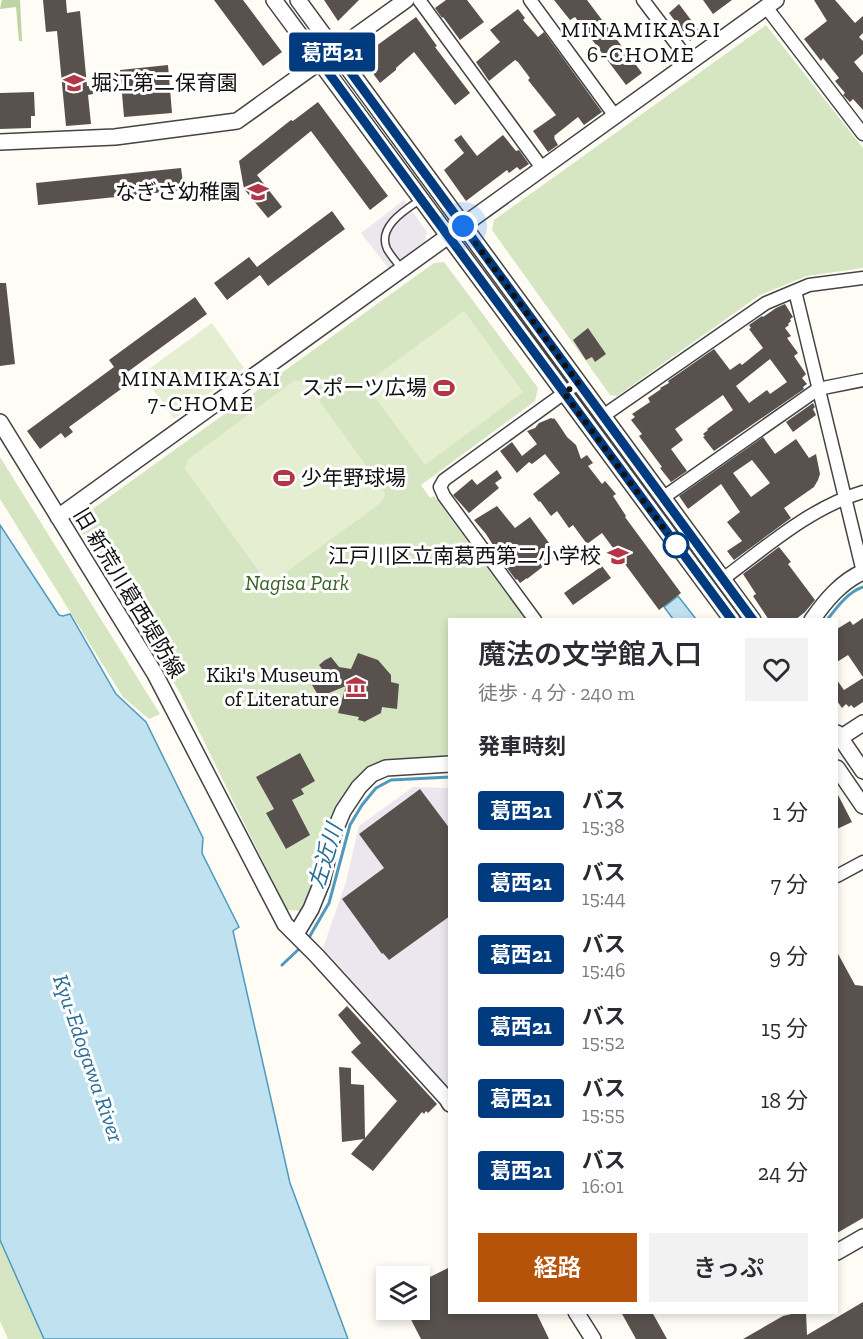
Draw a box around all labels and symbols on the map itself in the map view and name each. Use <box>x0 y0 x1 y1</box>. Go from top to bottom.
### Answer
district label: MINAMIKASAI 6-CHOME <box>561 16 721 68</box>
line badge: 葛西21 <box>290 32 374 72</box>
place label: 堀江第二保育園 <box>91 70 238 95</box>
school or university icon: 堀江第二保育園 <box>62 71 86 95</box>
place label: なぎさ幼稚園 <box>115 179 241 204</box>
school or university icon: なぎさ幼稚園 <box>246 180 270 204</box>
your location <box>448 211 478 241</box>
district label: MINAMIKASAI 7-CHOME <box>121 365 281 417</box>
place label: スポーツ広場 <box>301 375 427 400</box>
sports icon: スポーツ広場 <box>432 376 456 400</box>
place label: 少年野球場 <box>301 465 406 490</box>
sports icon: 少年野球場 <box>272 466 296 490</box>
street label: 旧 新荒川葛西堤防線 <box>69 503 190 682</box>
unlabelled marker <box>663 532 689 558</box>
place label: 江戸川区立南葛西第二小学校 <box>328 543 601 568</box>
school or university icon: 江戸川区立南葛西第二小学校 <box>606 544 630 568</box>
park label: Nagisa Park <box>245 570 349 595</box>
place label: Kiki's Museum of Literature <box>206 662 339 711</box>
museum icon: Kiki's Museum of Literature <box>344 675 368 699</box>
water label: 左近川 <box>303 819 349 892</box>
water label: Kyu-Edogawa River <box>47 971 130 1146</box>

